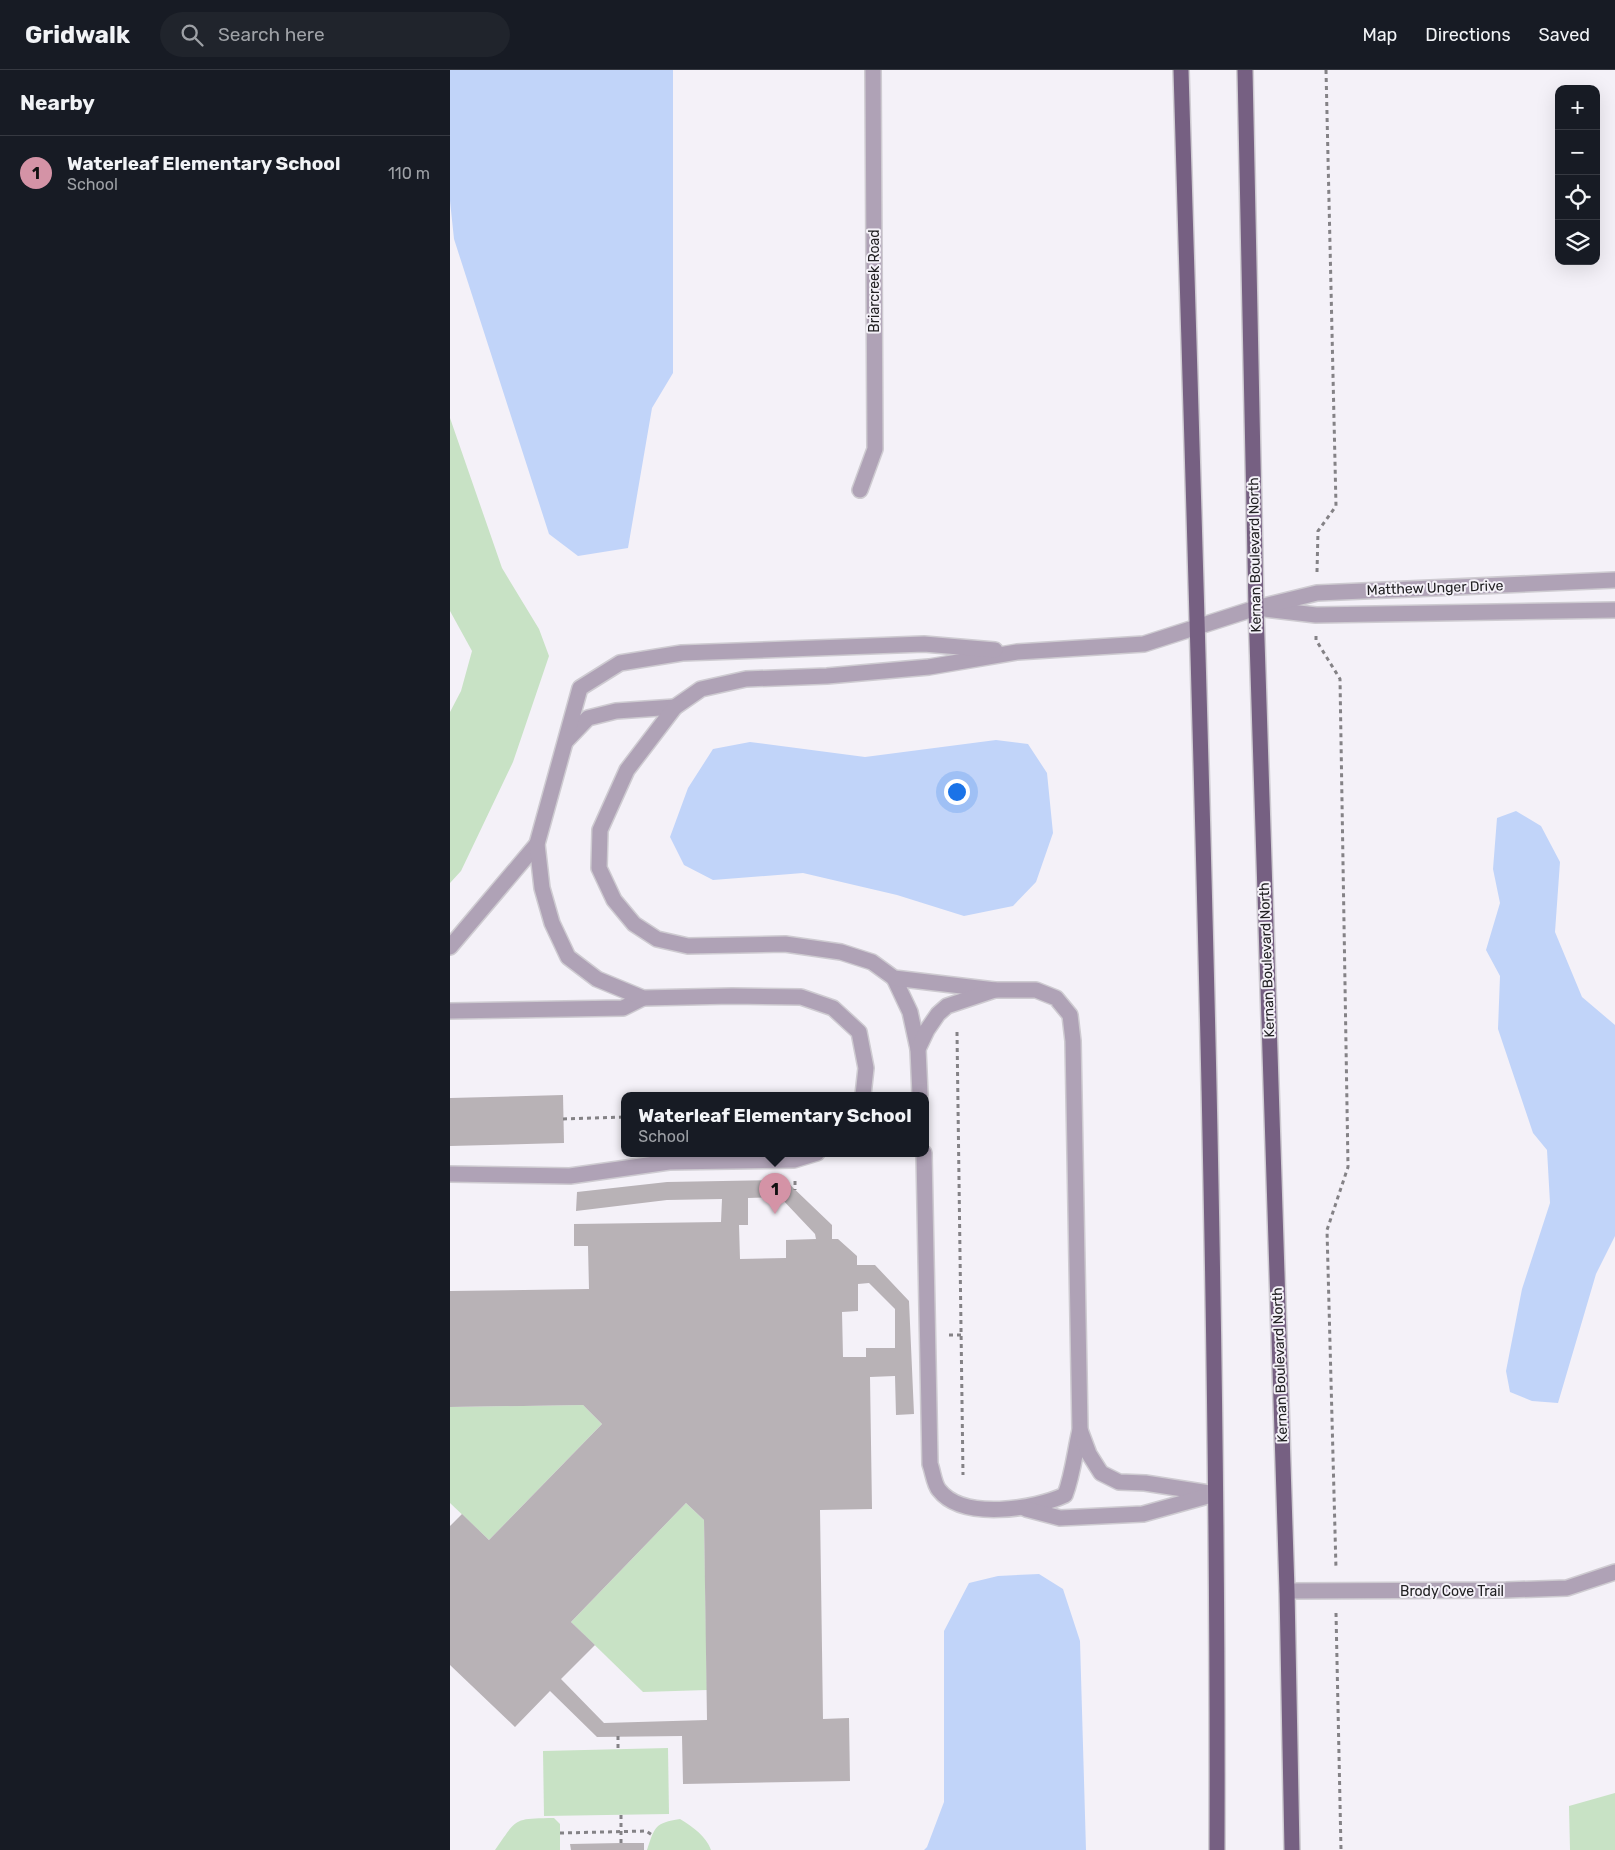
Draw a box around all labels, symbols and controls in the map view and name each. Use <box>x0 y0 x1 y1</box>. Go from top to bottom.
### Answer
search box <box>160 12 510 57</box>
text: Gridwalk <box>25 21 130 49</box>
icon: search <box>178 21 206 49</box>
text: Search here <box>218 23 325 46</box>
text: Map <box>1362 24 1397 46</box>
text: Directions <box>1425 24 1511 46</box>
text: Saved <box>1539 24 1590 46</box>
map controls <box>1555 85 1600 265</box>
button: + <box>1555 85 1600 130</box>
text: Nearby <box>20 90 95 115</box>
button: − <box>1555 130 1600 175</box>
text: Waterleaf Elementary School <box>67 152 340 175</box>
text: 1 <box>32 164 40 183</box>
text: 110 m <box>388 164 430 183</box>
text: School <box>67 175 118 194</box>
button: locate <box>1555 175 1600 220</box>
button: layers <box>1555 220 1600 265</box>
street label: Briarcreek Road <box>866 229 883 333</box>
street label: Kernan Boulevard North <box>1245 477 1265 633</box>
street label: Matthew Unger Drive <box>1366 577 1504 599</box>
your location <box>944 779 970 805</box>
street label: Kernan Boulevard North <box>1256 882 1278 1038</box>
popup <box>621 1092 929 1157</box>
text: Waterleaf Elementary School <box>638 1104 912 1127</box>
text: School <box>638 1127 689 1146</box>
pin: 1 <box>759 1173 791 1214</box>
street label: Kernan Boulevard North <box>1269 1287 1291 1443</box>
street label: Brody Cove Trail <box>1400 1583 1504 1600</box>

